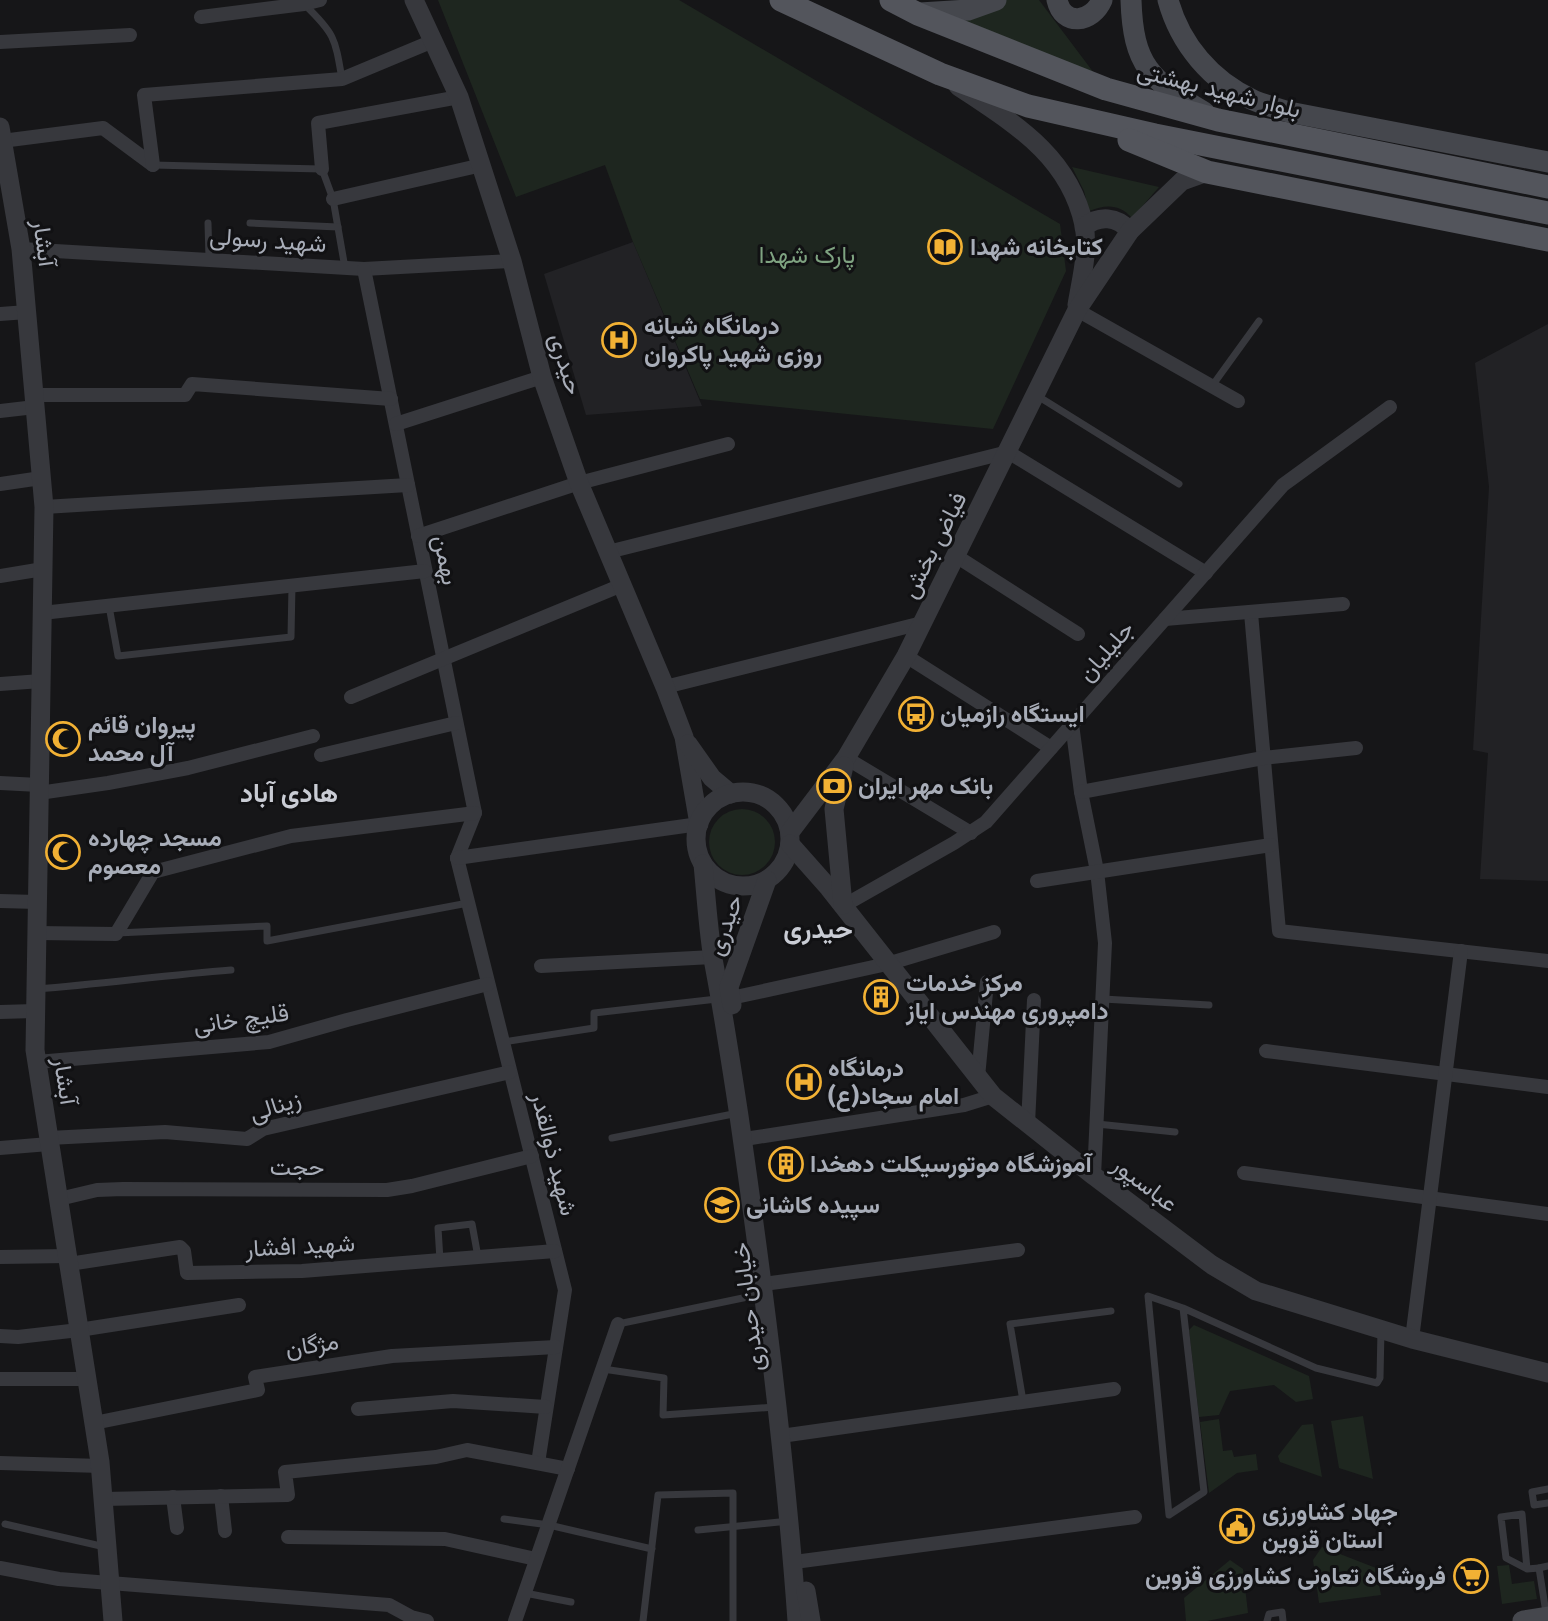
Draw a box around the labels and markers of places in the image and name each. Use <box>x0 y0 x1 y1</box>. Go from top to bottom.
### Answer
library icon: کتابخانه شهدا <box>926 228 964 266</box>
place label: کتابخانه شهدا <box>970 233 1103 262</box>
place label: درمانگاه شبانه روزی شهید پاکروان <box>644 312 822 370</box>
hospital icon: درمانگاه شبانه روزی شهید پاکروان <box>600 321 638 359</box>
bus stop icon: ایستگاه رازمیان <box>897 695 935 733</box>
place label: ایستگاه رازمیان <box>940 700 1085 729</box>
place label: پیروان قائم آل محمد <box>88 711 196 768</box>
mosque icon: پیروان قائم آل محمد <box>44 720 82 758</box>
bank icon: بانک مهر ایران <box>815 767 853 805</box>
place label: بانک مهر ایران <box>858 772 993 801</box>
place label: مسجد چهارده معصوم <box>88 824 222 882</box>
mosque icon: مسجد چهارده معصوم <box>44 833 82 871</box>
place label: مرکز خدمات دامپروری مهندس ایاز <box>905 969 1109 1027</box>
building icon: مرکز خدمات دامپروری مهندس ایاز <box>862 978 900 1016</box>
place label: درمانگاه امام سجاد(ع) <box>828 1054 959 1112</box>
hospital icon: درمانگاه امام سجاد(ع) <box>785 1063 823 1101</box>
building icon: آموزشگاه موتورسیکلت دهخدا <box>767 1145 805 1183</box>
place label: آموزشگاه موتورسیکلت دهخدا <box>810 1150 1094 1179</box>
school or university icon: سپیده کاشانی <box>703 1186 741 1224</box>
place label: سپیده کاشانی <box>746 1191 880 1221</box>
place label: جهاد کشاورزی استان قزوین <box>1262 1498 1398 1555</box>
public building icon: جهاد کشاورزی استان قزوین <box>1218 1507 1256 1545</box>
supermarket icon: فروشگاه تعاونی کشاورزی قزوین <box>1452 1557 1490 1595</box>
place label: فروشگاه تعاونی کشاورزی قزوین <box>1145 1562 1446 1591</box>

